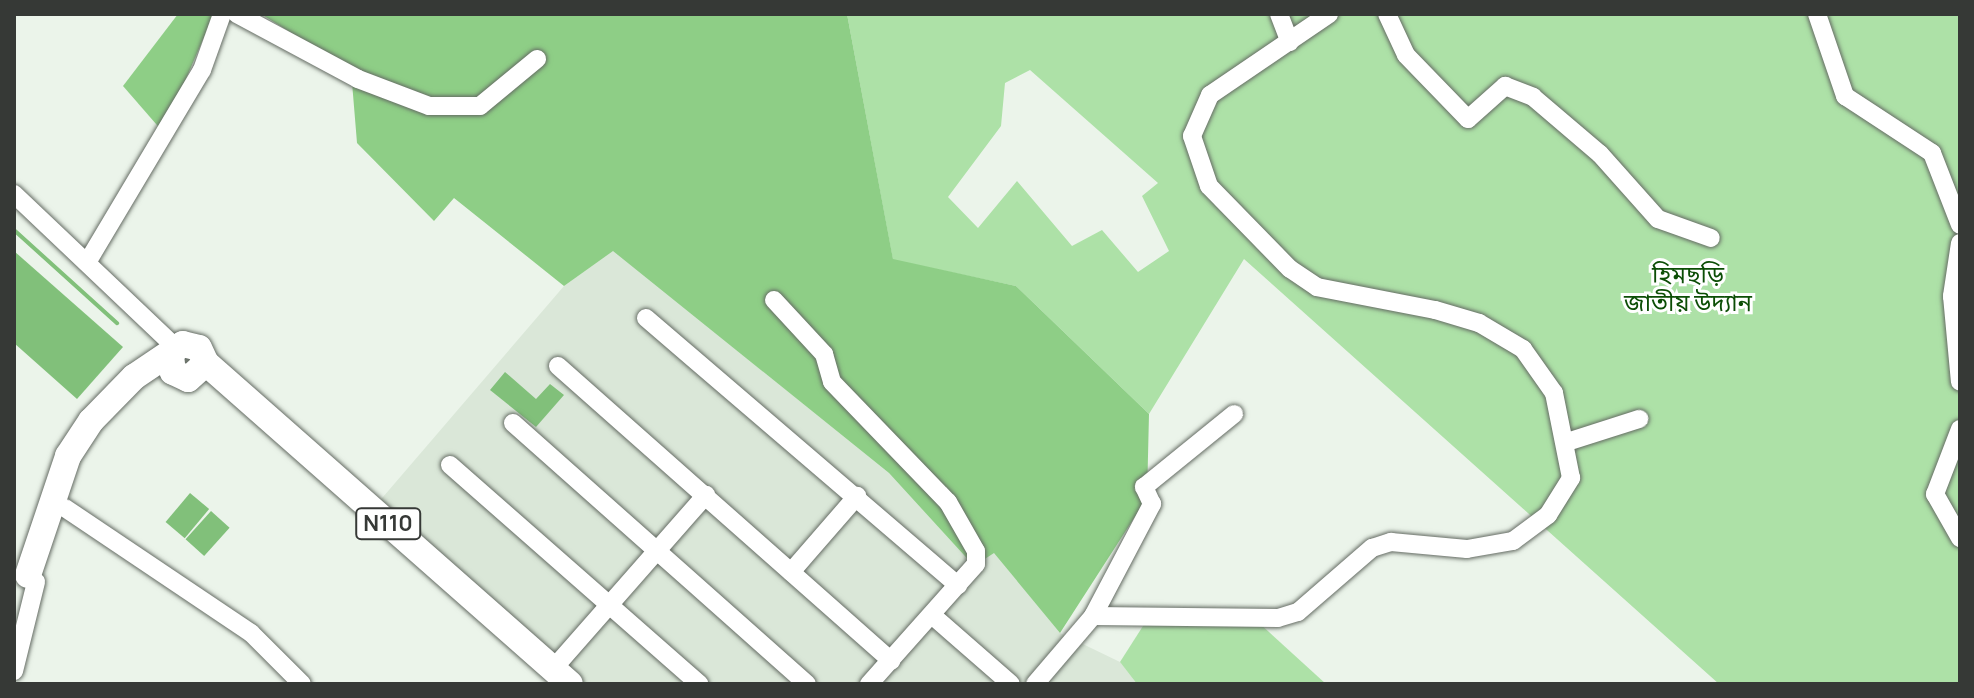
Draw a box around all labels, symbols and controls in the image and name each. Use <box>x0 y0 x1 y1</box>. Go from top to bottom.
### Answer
park label: হিমছড়ি জাতীয় উদ্যান <box>1624 260 1752 316</box>
road number: N110 <box>354 506 422 542</box>

